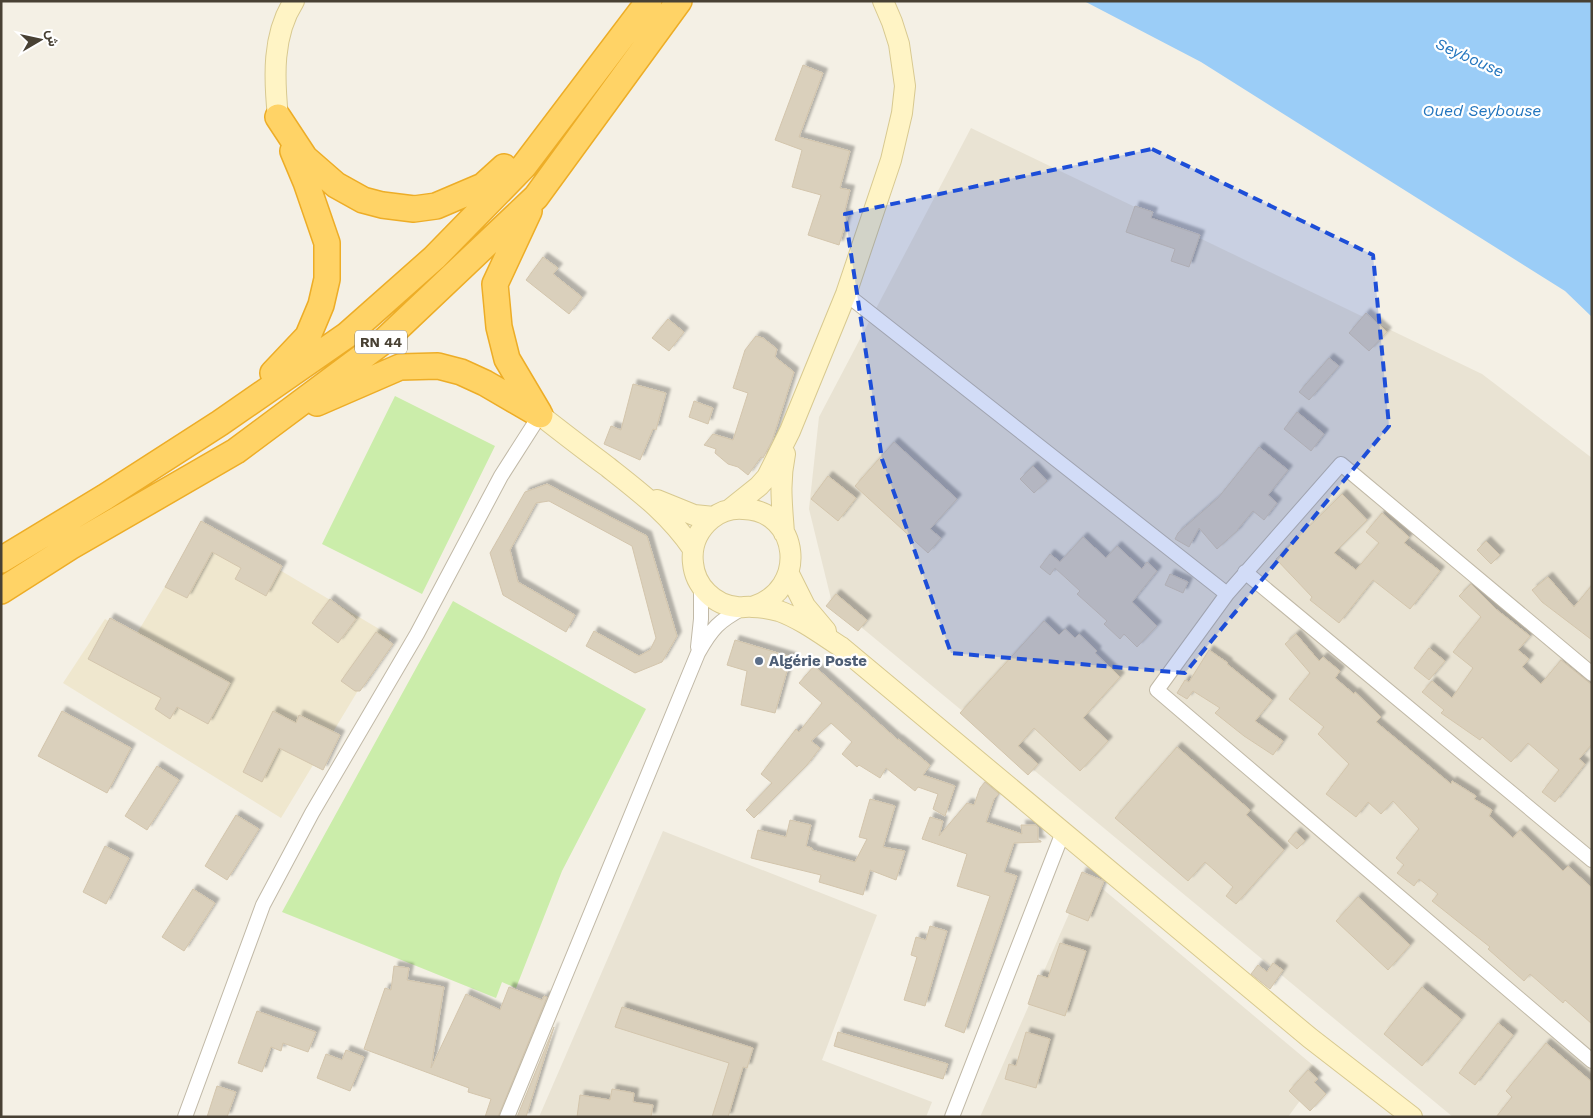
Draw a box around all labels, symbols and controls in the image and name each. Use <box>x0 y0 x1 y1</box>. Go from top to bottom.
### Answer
north arrow <box>15 15 65 65</box>
text: ش <box>43 28 62 48</box>
water label: Seybouse <box>1433 34 1507 81</box>
water label: Oued Seybouse <box>1423 101 1541 120</box>
road number: RN 44 <box>355 331 407 354</box>
place label: Algérie Poste <box>769 652 867 670</box>
marker: Algérie Poste <box>753 655 765 667</box>

